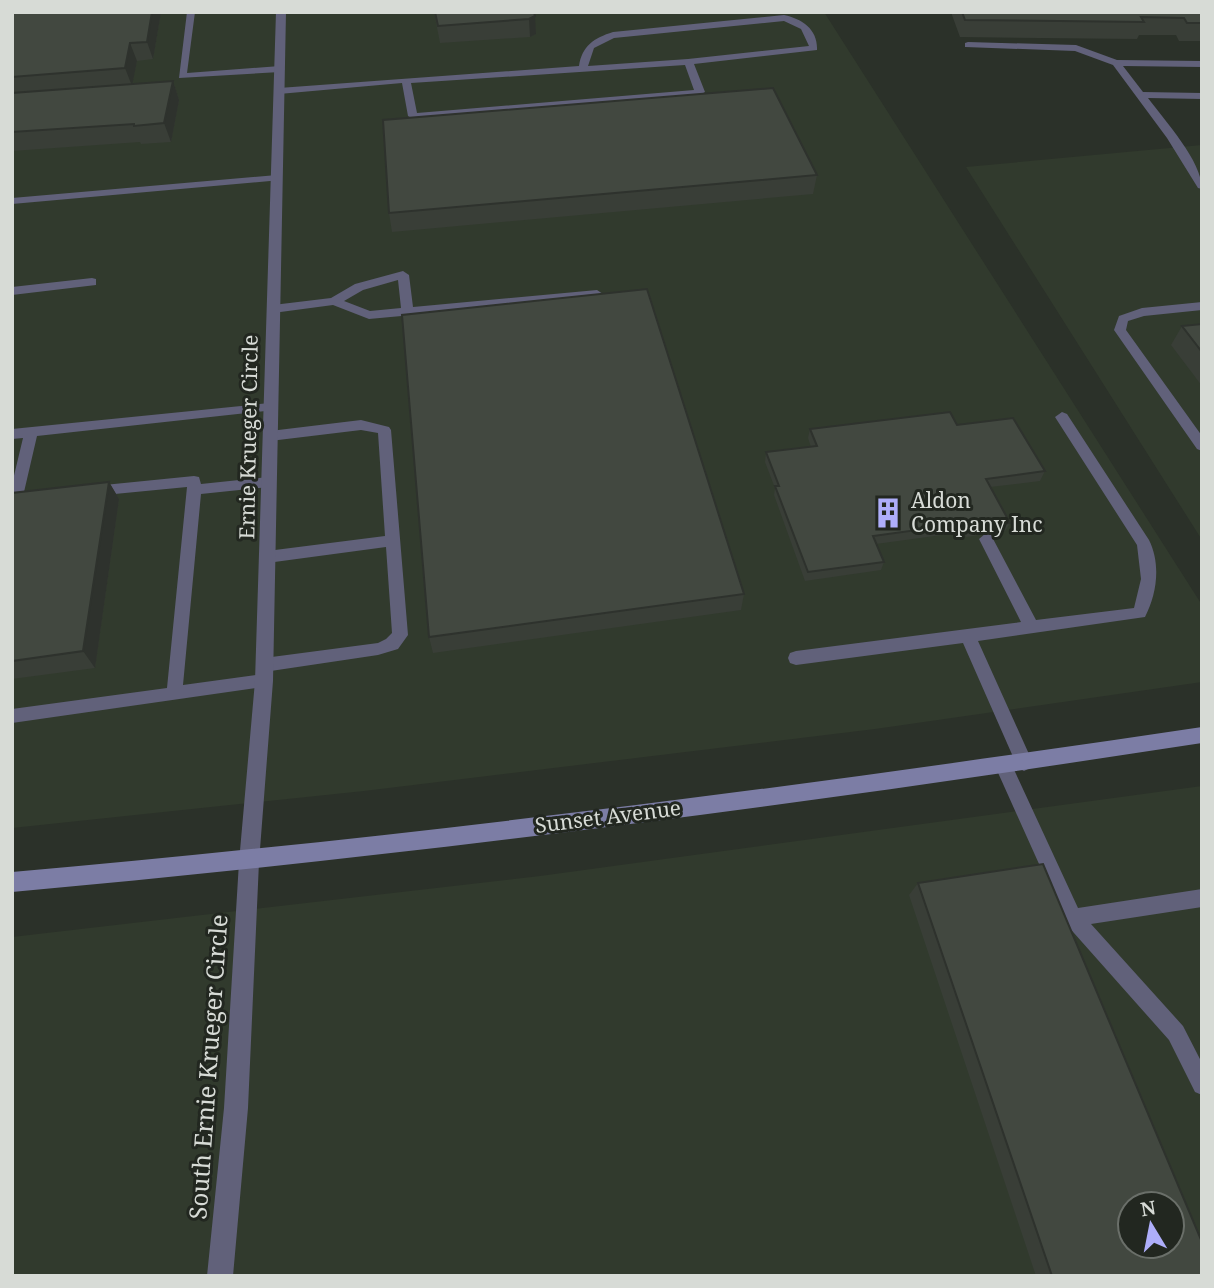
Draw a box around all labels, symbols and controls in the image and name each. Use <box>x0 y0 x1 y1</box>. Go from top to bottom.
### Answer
street label: Ernie Krueger Circle <box>232 334 264 539</box>
place label: Aldon Company Inc <box>911 486 1043 538</box>
building icon: Aldon Company Inc <box>871 496 905 530</box>
street label: Sunset Avenue <box>533 793 682 839</box>
street label: South Ernie Krueger Circle <box>180 913 235 1221</box>
north arrow <box>1116 1190 1186 1260</box>
text: N <box>1138 1194 1158 1222</box>

